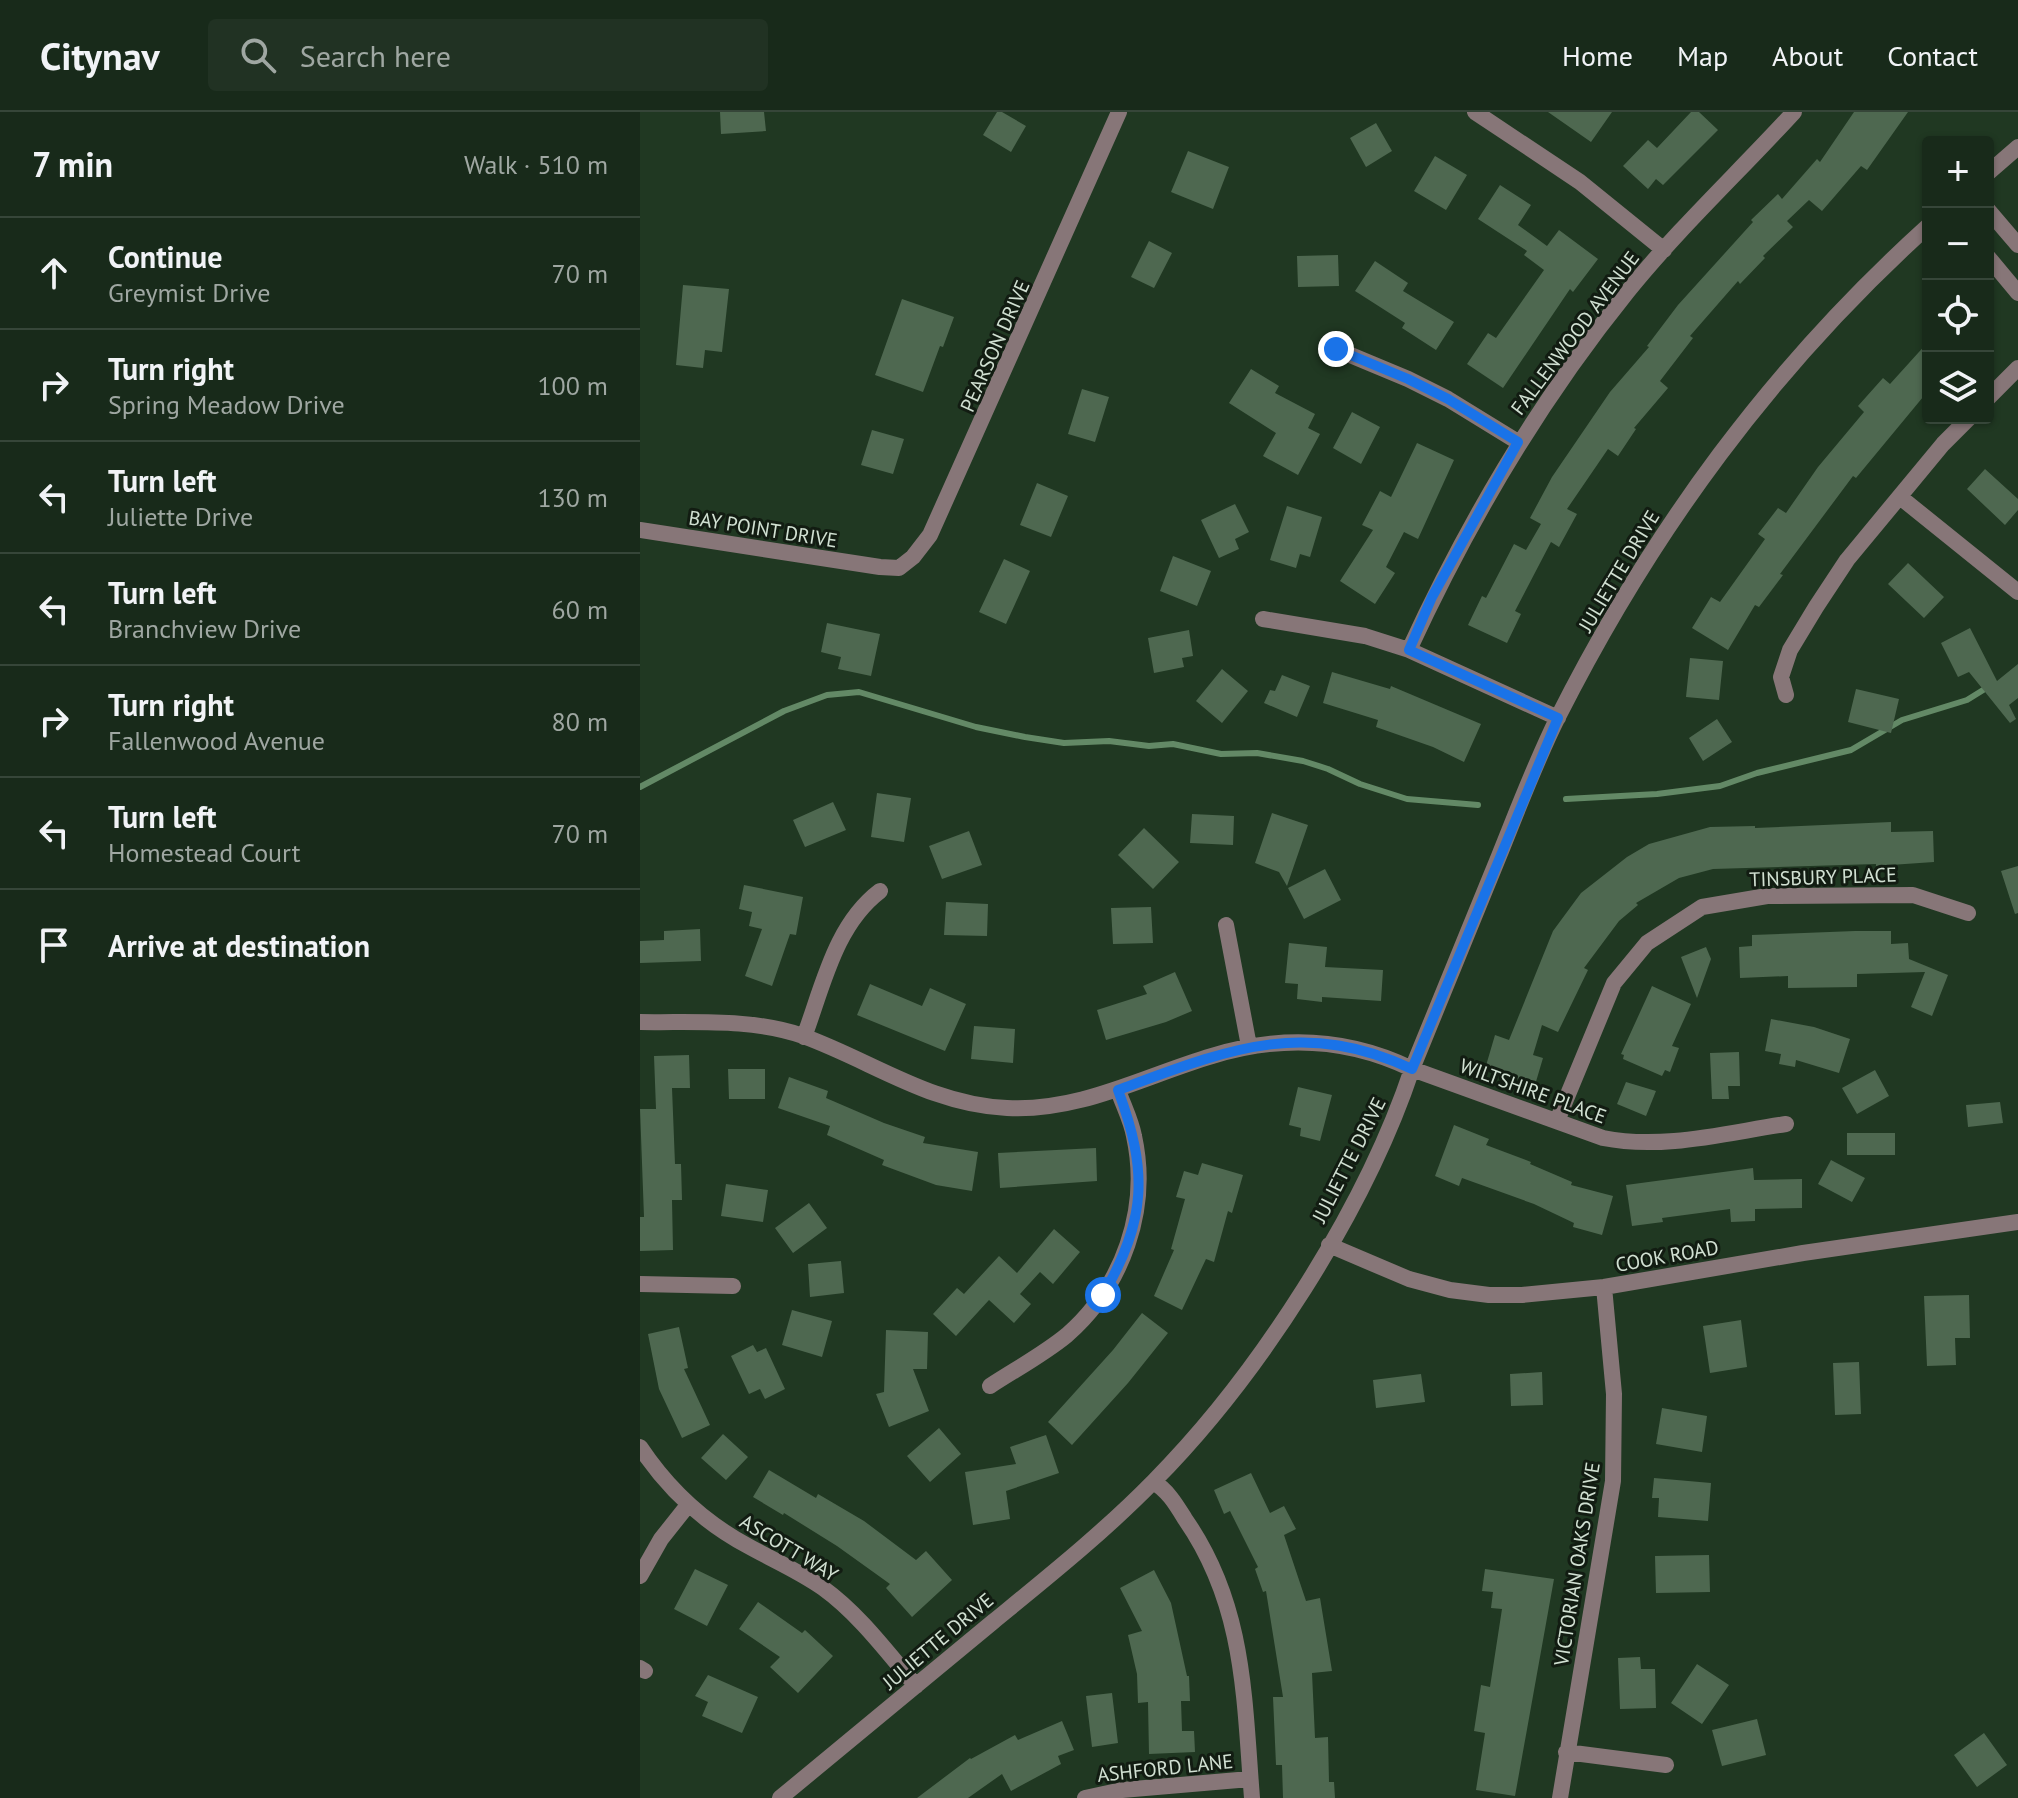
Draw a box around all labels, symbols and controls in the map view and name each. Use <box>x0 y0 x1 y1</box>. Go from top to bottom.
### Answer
search box <box>208 19 768 91</box>
text: Citynav <box>40 31 160 80</box>
icon: search <box>236 33 280 77</box>
text: Search here <box>300 36 451 75</box>
text: Home <box>1562 37 1633 74</box>
text: Map <box>1677 37 1728 74</box>
text: About <box>1772 37 1843 74</box>
text: Contact <box>1887 37 1978 74</box>
map controls <box>1922 136 1994 424</box>
button: + <box>1922 136 1994 208</box>
text: 7 min <box>32 142 113 186</box>
text: Walk · 510 m <box>464 148 608 181</box>
button: − <box>1922 208 1994 280</box>
text: Continue <box>108 237 222 276</box>
street label: FALLENWOOD AVENUE <box>1505 246 1645 420</box>
icon: ahead <box>32 251 76 295</box>
text: 70 m <box>552 257 608 290</box>
text: Greymist Drive <box>108 276 271 309</box>
street label: PEARSON DRIVE <box>954 276 1036 416</box>
button: locate <box>1922 280 1994 352</box>
route end <box>1318 331 1354 367</box>
text: Turn right <box>108 349 234 388</box>
button: layers <box>1922 352 1994 424</box>
icon: right <box>32 363 76 407</box>
text: 100 m <box>537 369 608 402</box>
text: Spring Meadow Drive <box>108 388 345 421</box>
text: Turn left <box>108 461 216 500</box>
icon: left <box>32 475 76 519</box>
text: 130 m <box>537 481 608 514</box>
text: Juliette Drive <box>108 500 253 533</box>
street label: BAY POINT DRIVE <box>687 504 839 554</box>
street label: JULIETTE DRIVE <box>1572 505 1665 637</box>
text: Turn left <box>108 573 216 612</box>
icon: left <box>32 587 76 631</box>
text: 60 m <box>552 593 608 626</box>
text: Branchview Drive <box>108 612 301 645</box>
text: Turn right <box>108 685 234 724</box>
icon: right <box>32 699 76 743</box>
text: 80 m <box>552 705 608 738</box>
text: Fallenwood Avenue <box>108 724 325 757</box>
text: Turn left <box>108 797 216 836</box>
icon: left <box>32 811 76 855</box>
text: 70 m <box>552 817 608 850</box>
text: Homestead Court <box>108 836 301 869</box>
street label: TINSBURY PLACE <box>1749 861 1897 893</box>
icon: arrive <box>32 923 76 967</box>
text: Arrive at destination <box>108 926 370 965</box>
street label: WILTSHIRE PLACE <box>1456 1052 1610 1130</box>
street label: JULIETTE DRIVE <box>1306 1093 1392 1228</box>
street label: COOK ROAD <box>1613 1234 1721 1278</box>
route start <box>1085 1277 1121 1313</box>
street label: VICTORIAN OAKS DRIVE <box>1548 1460 1606 1669</box>
street label: ASCOTT WAY <box>735 1508 844 1588</box>
street label: JULIETTE DRIVE <box>876 1587 999 1696</box>
street label: ASHFORD LANE <box>1096 1748 1234 1788</box>

